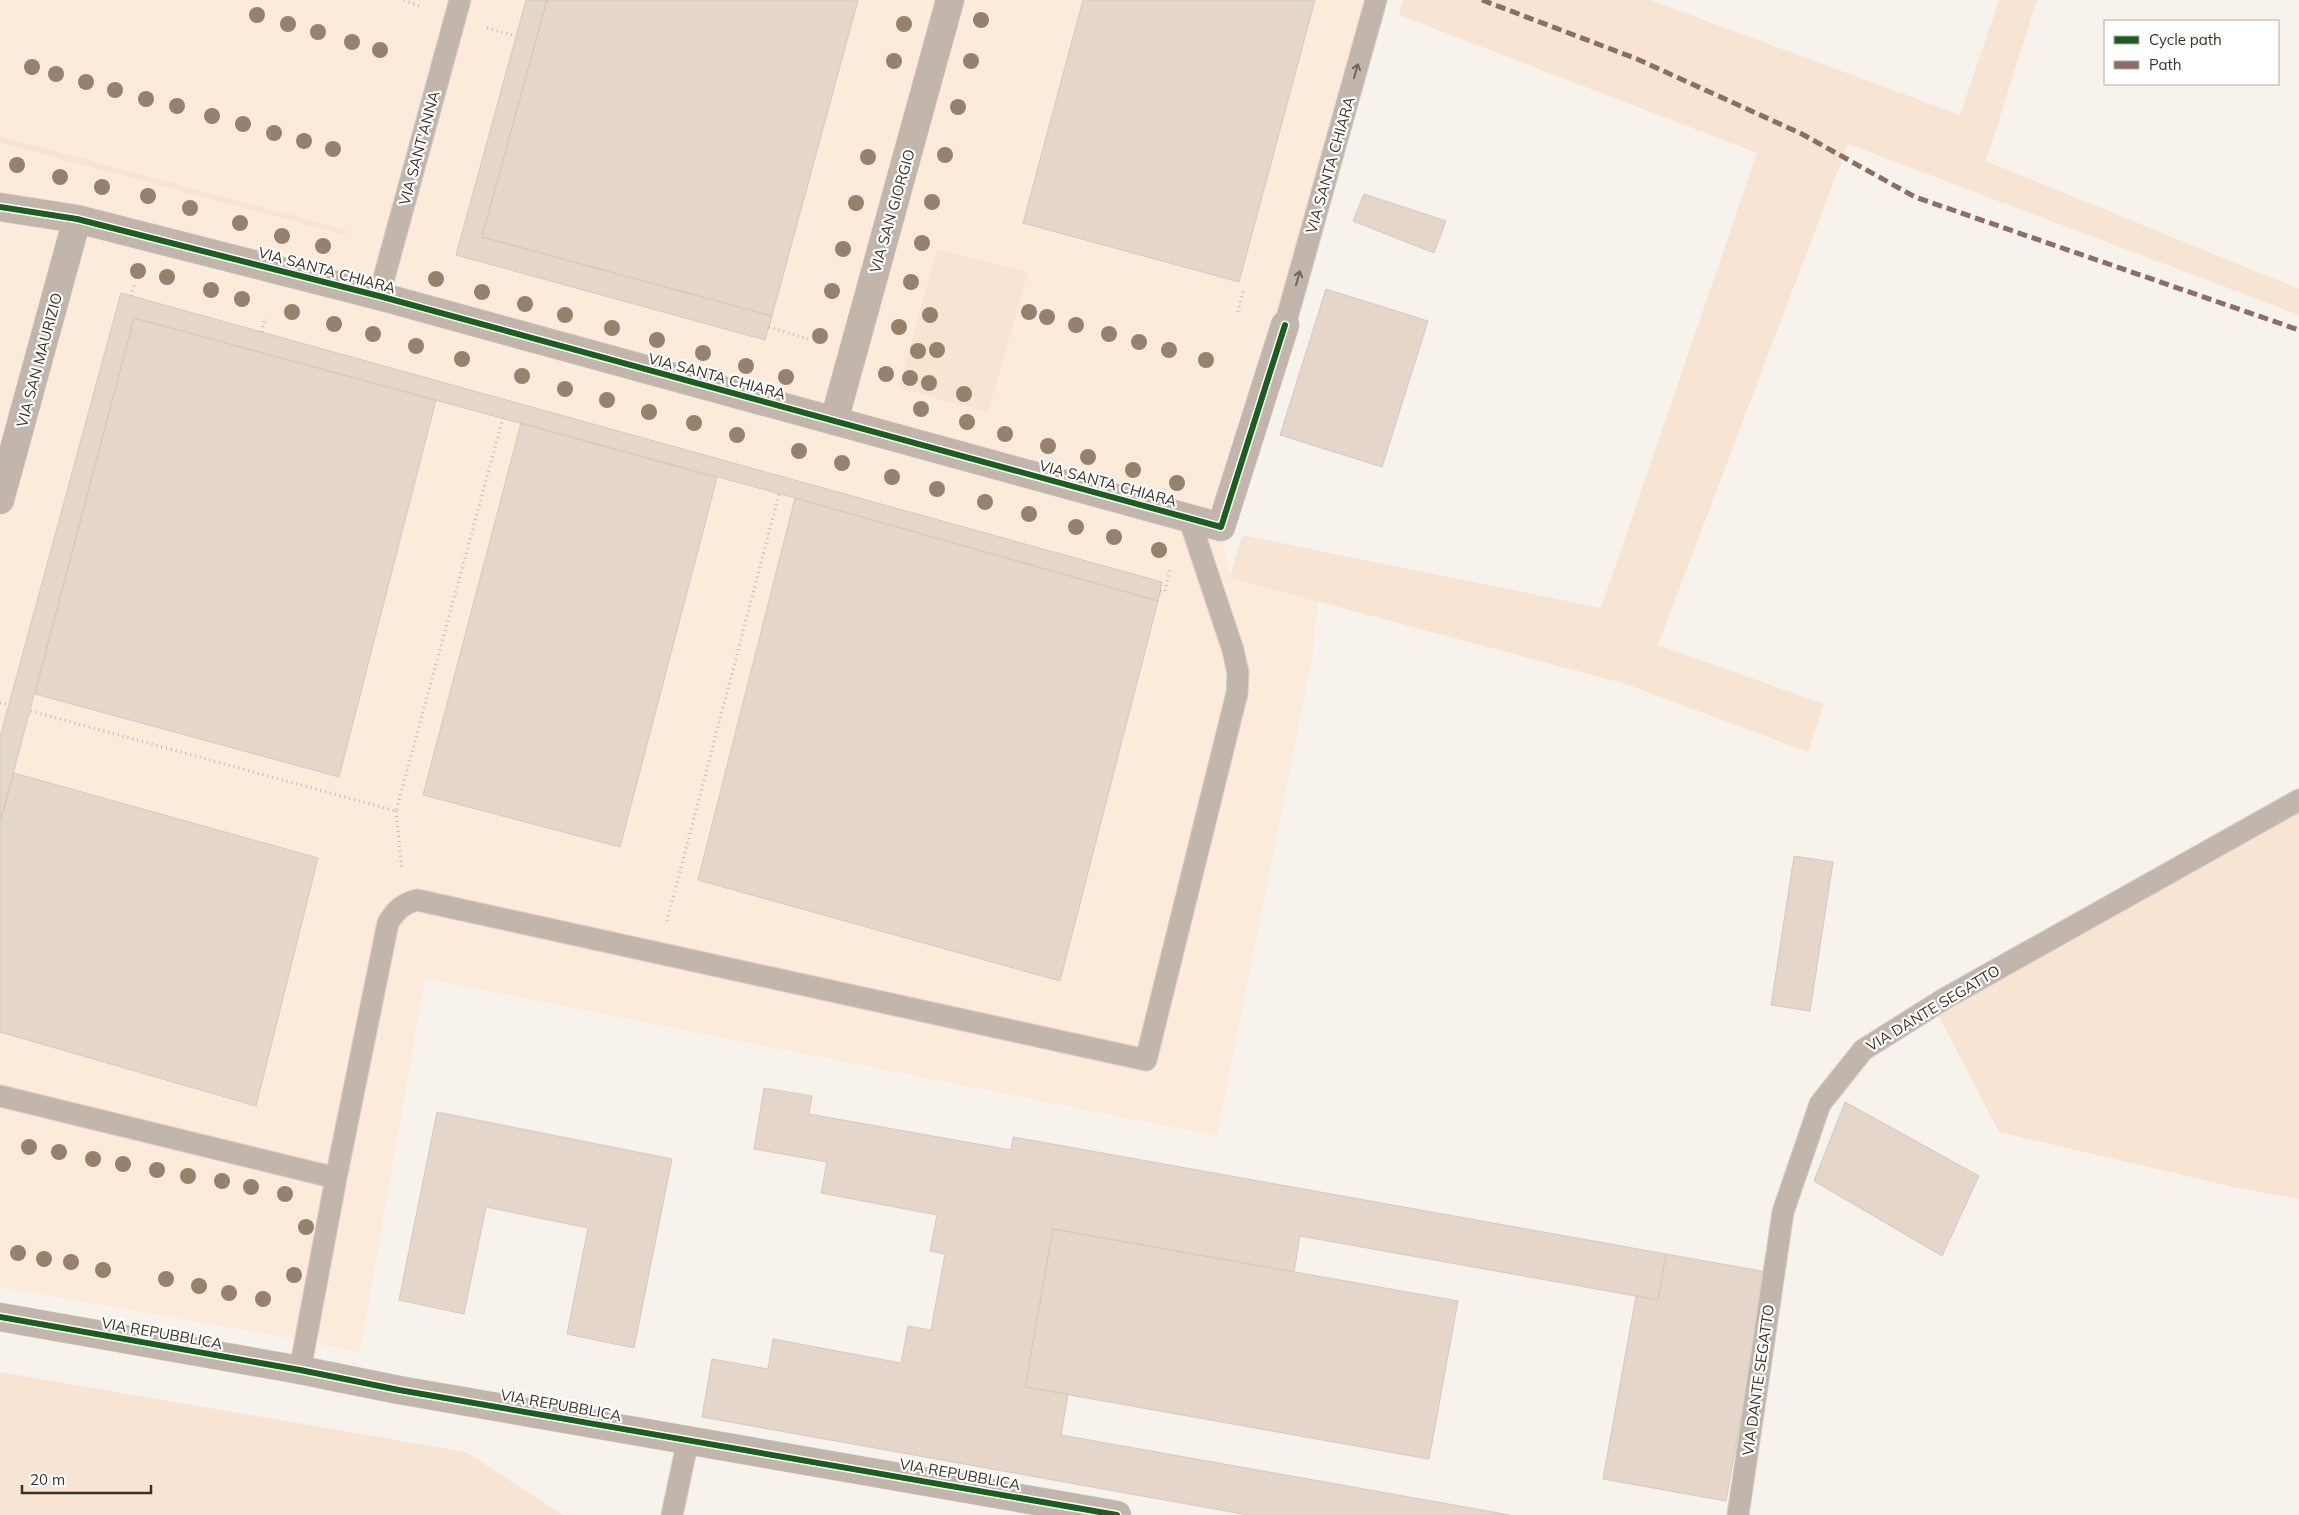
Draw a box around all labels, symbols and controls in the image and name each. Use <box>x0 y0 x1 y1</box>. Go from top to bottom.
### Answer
legend <box>2104 20 2279 85</box>
text: Cycle path <box>2149 30 2222 49</box>
text: Path <box>2149 55 2181 74</box>
one-way arrow <box>1352 64 1362 80</box>
street label: VIA SANT'ANNA <box>395 89 443 207</box>
street label: VIA SANTA CHIARA <box>1301 94 1359 236</box>
street label: VIA SAN GIORGIO <box>865 147 919 275</box>
street label: VIA SANTA CHIARA <box>256 243 398 297</box>
one-way arrow <box>1294 271 1304 287</box>
street label: VIA SAN MAURIZIO <box>12 291 66 429</box>
street label: VIA SANTA CHIARA <box>646 349 788 403</box>
street label: VIA SANTA CHIARA <box>1037 456 1179 510</box>
street label: VIA DANTE SEGATTO <box>1863 961 2003 1055</box>
street label: VIA DANTE SEGATTO <box>1738 1303 1778 1457</box>
street label: VIA REPUBBLICA <box>100 1313 224 1353</box>
street label: VIA REPUBBLICA <box>499 1385 623 1425</box>
street label: VIA REPUBBLICA <box>898 1454 1022 1494</box>
scale bar <box>22 1462 151 1494</box>
text: 20 m <box>30 1470 65 1489</box>

